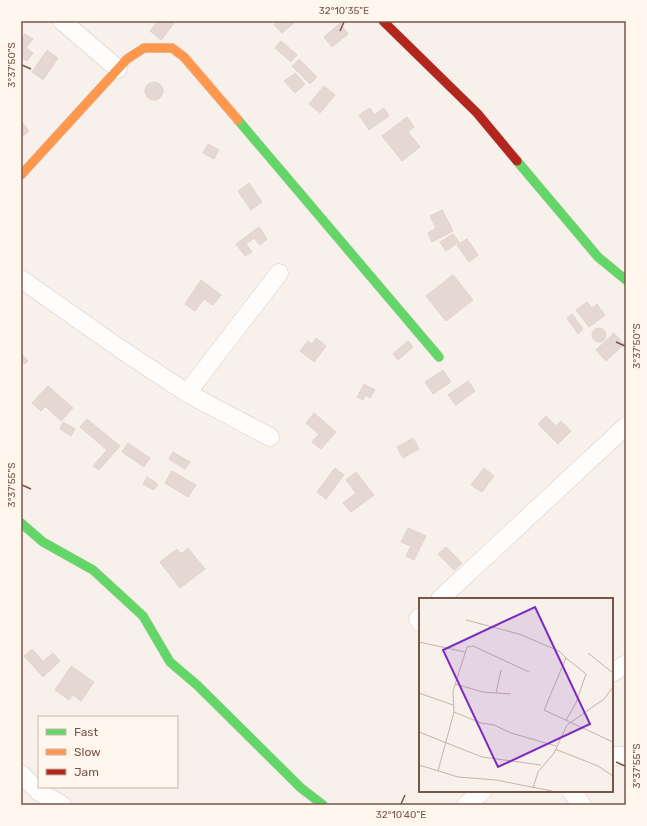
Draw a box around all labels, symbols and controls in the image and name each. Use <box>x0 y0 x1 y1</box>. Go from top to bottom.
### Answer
text: 32°10'35"E <box>319 5 369 17</box>
text: 3°37'50"S <box>6 42 18 88</box>
text: 3°37'50"S <box>631 323 643 369</box>
text: 3°37'55"S <box>6 462 18 508</box>
inset map <box>419 598 613 792</box>
legend <box>38 716 178 788</box>
text: Fast <box>74 725 98 739</box>
text: 3°37'55"S <box>631 743 643 789</box>
text: Slow <box>74 745 101 759</box>
text: Jam <box>74 765 99 779</box>
text: 32°10'40"E <box>376 809 426 821</box>

